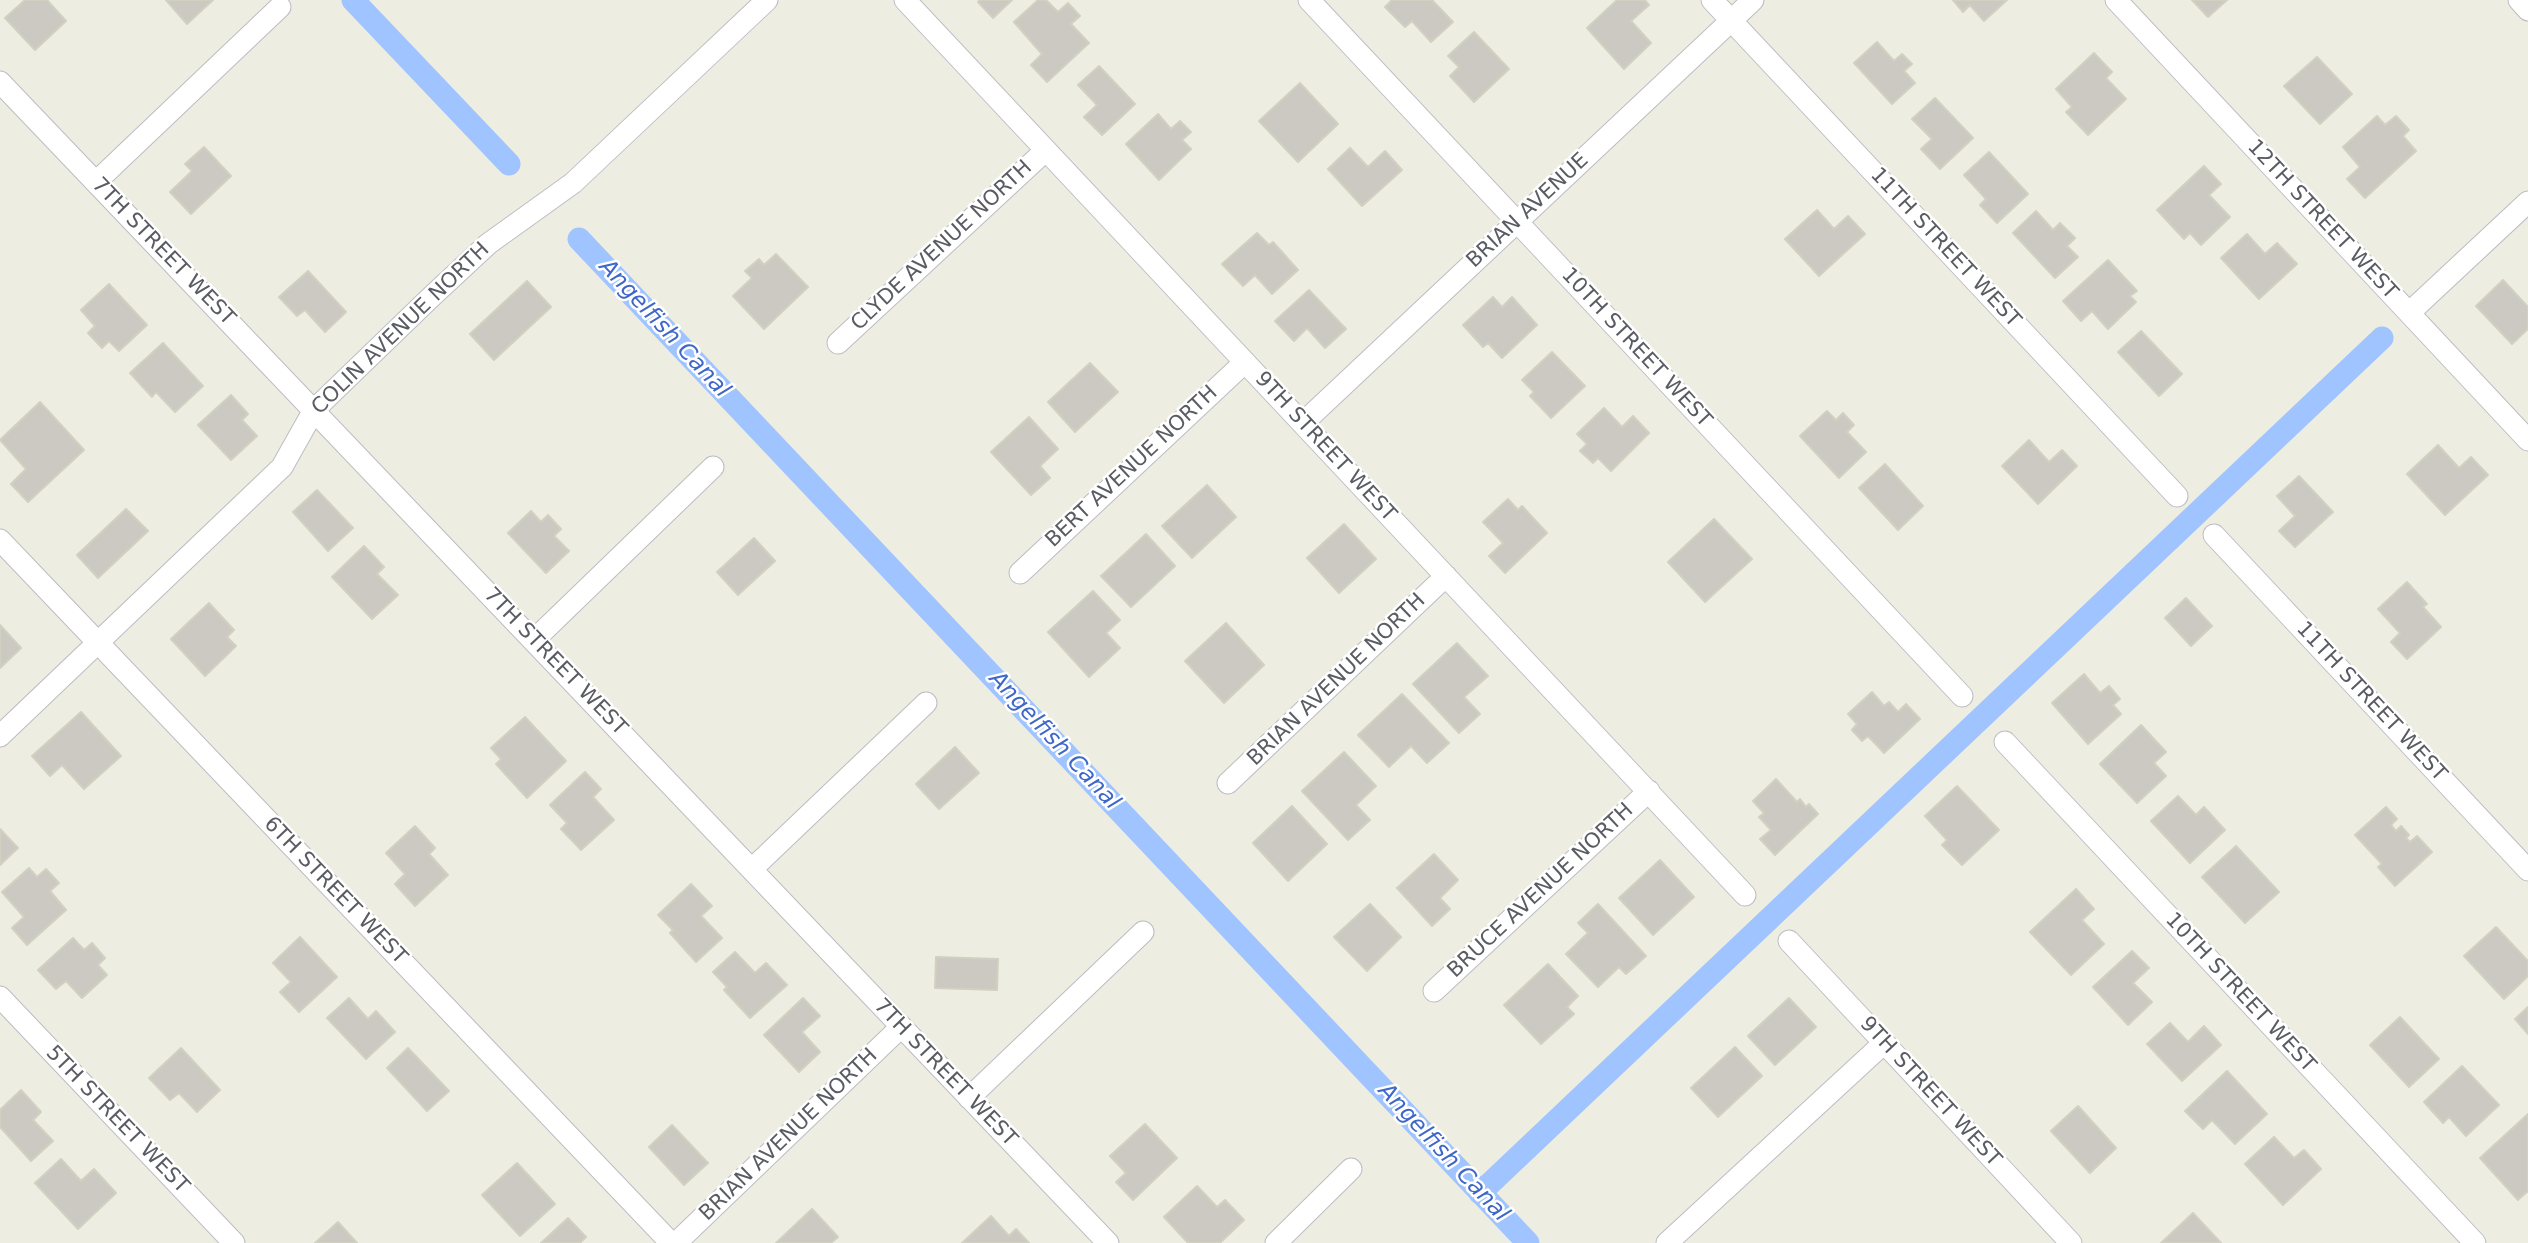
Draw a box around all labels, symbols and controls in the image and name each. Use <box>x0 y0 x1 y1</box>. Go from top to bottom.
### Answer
street label: 12TH STREET WEST <box>2242 135 2402 305</box>
street label: BRIAN AVENUE <box>1462 148 1594 274</box>
street label: CLYDE AVENUE NORTH <box>846 156 1038 336</box>
street label: 11TH STREET WEST <box>1865 163 2025 333</box>
street label: 7TH STREET WEST <box>86 173 240 331</box>
street label: COLIN AVENUE NORTH <box>307 238 495 420</box>
water label: Angelfish Canal <box>593 254 735 404</box>
street label: 10TH STREET WEST <box>1556 263 1716 433</box>
street label: 9TH STREET WEST <box>1249 367 1401 527</box>
street label: BERT AVENUE NORTH <box>1041 381 1223 553</box>
street label: 7TH STREET WEST <box>478 583 632 741</box>
street label: BRIAN AVENUE NORTH <box>1243 588 1431 772</box>
street label: 11TH STREET WEST <box>2291 617 2451 787</box>
water label: Angelfish Canal <box>983 666 1125 816</box>
street label: BRUCE AVENUE NORTH <box>1443 798 1639 984</box>
street label: 6TH STREET WEST <box>258 812 412 970</box>
street label: 10TH STREET WEST <box>2160 908 2320 1078</box>
street label: 7TH STREET WEST <box>868 994 1022 1152</box>
street label: 9TH STREET WEST <box>1854 1012 2006 1172</box>
street label: 5TH STREET WEST <box>40 1041 194 1199</box>
street label: BRIAN AVENUE NORTH <box>695 1043 883 1227</box>
water label: Angelfish Canal <box>1372 1078 1514 1228</box>

